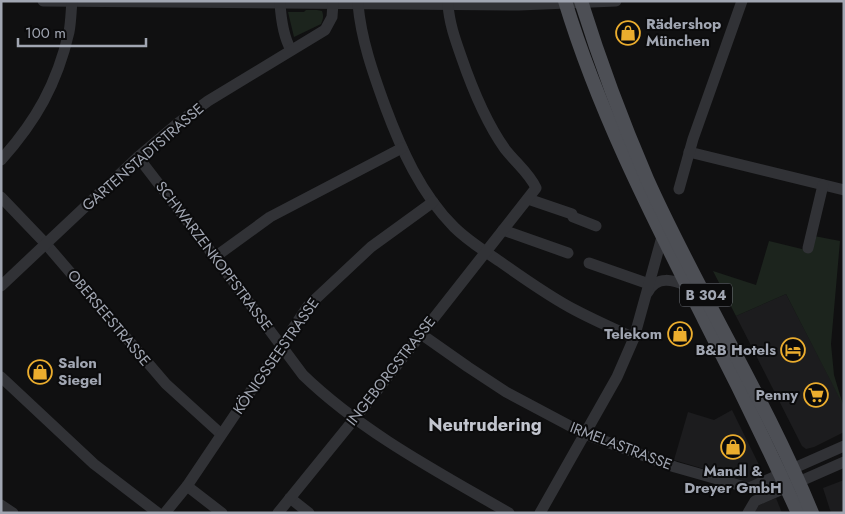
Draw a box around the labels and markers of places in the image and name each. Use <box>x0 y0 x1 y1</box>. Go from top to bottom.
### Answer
place label: Rädershop München <box>646 13 721 52</box>
shop icon: Rädershop München <box>615 20 641 46</box>
shop icon: Telekom <box>667 321 693 347</box>
place label: Telekom <box>604 323 662 345</box>
hotel icon: B&B Hotels <box>780 337 806 363</box>
place label: B&B Hotels <box>695 339 776 361</box>
place label: Salon Siegel <box>58 352 102 391</box>
shop icon: Salon Siegel <box>27 359 53 385</box>
supermarket icon: Penny <box>803 382 829 408</box>
place label: Penny <box>756 384 798 406</box>
shop icon: Mandl & Dreyer GmbH <box>720 434 746 460</box>
place label: Mandl & Dreyer GmbH <box>684 460 782 499</box>

